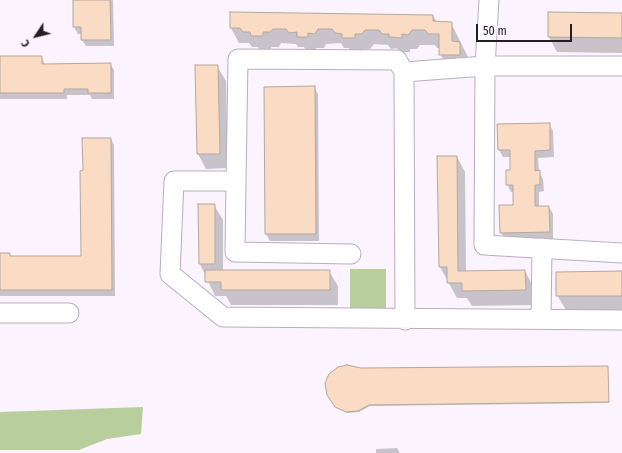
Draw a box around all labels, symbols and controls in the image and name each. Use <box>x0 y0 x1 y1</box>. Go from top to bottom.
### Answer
north arrow <box>16 16 56 56</box>
scale bar <box>478 16 574 42</box>
text: 50 m <box>483 24 507 38</box>
text: С <box>19 37 33 49</box>

